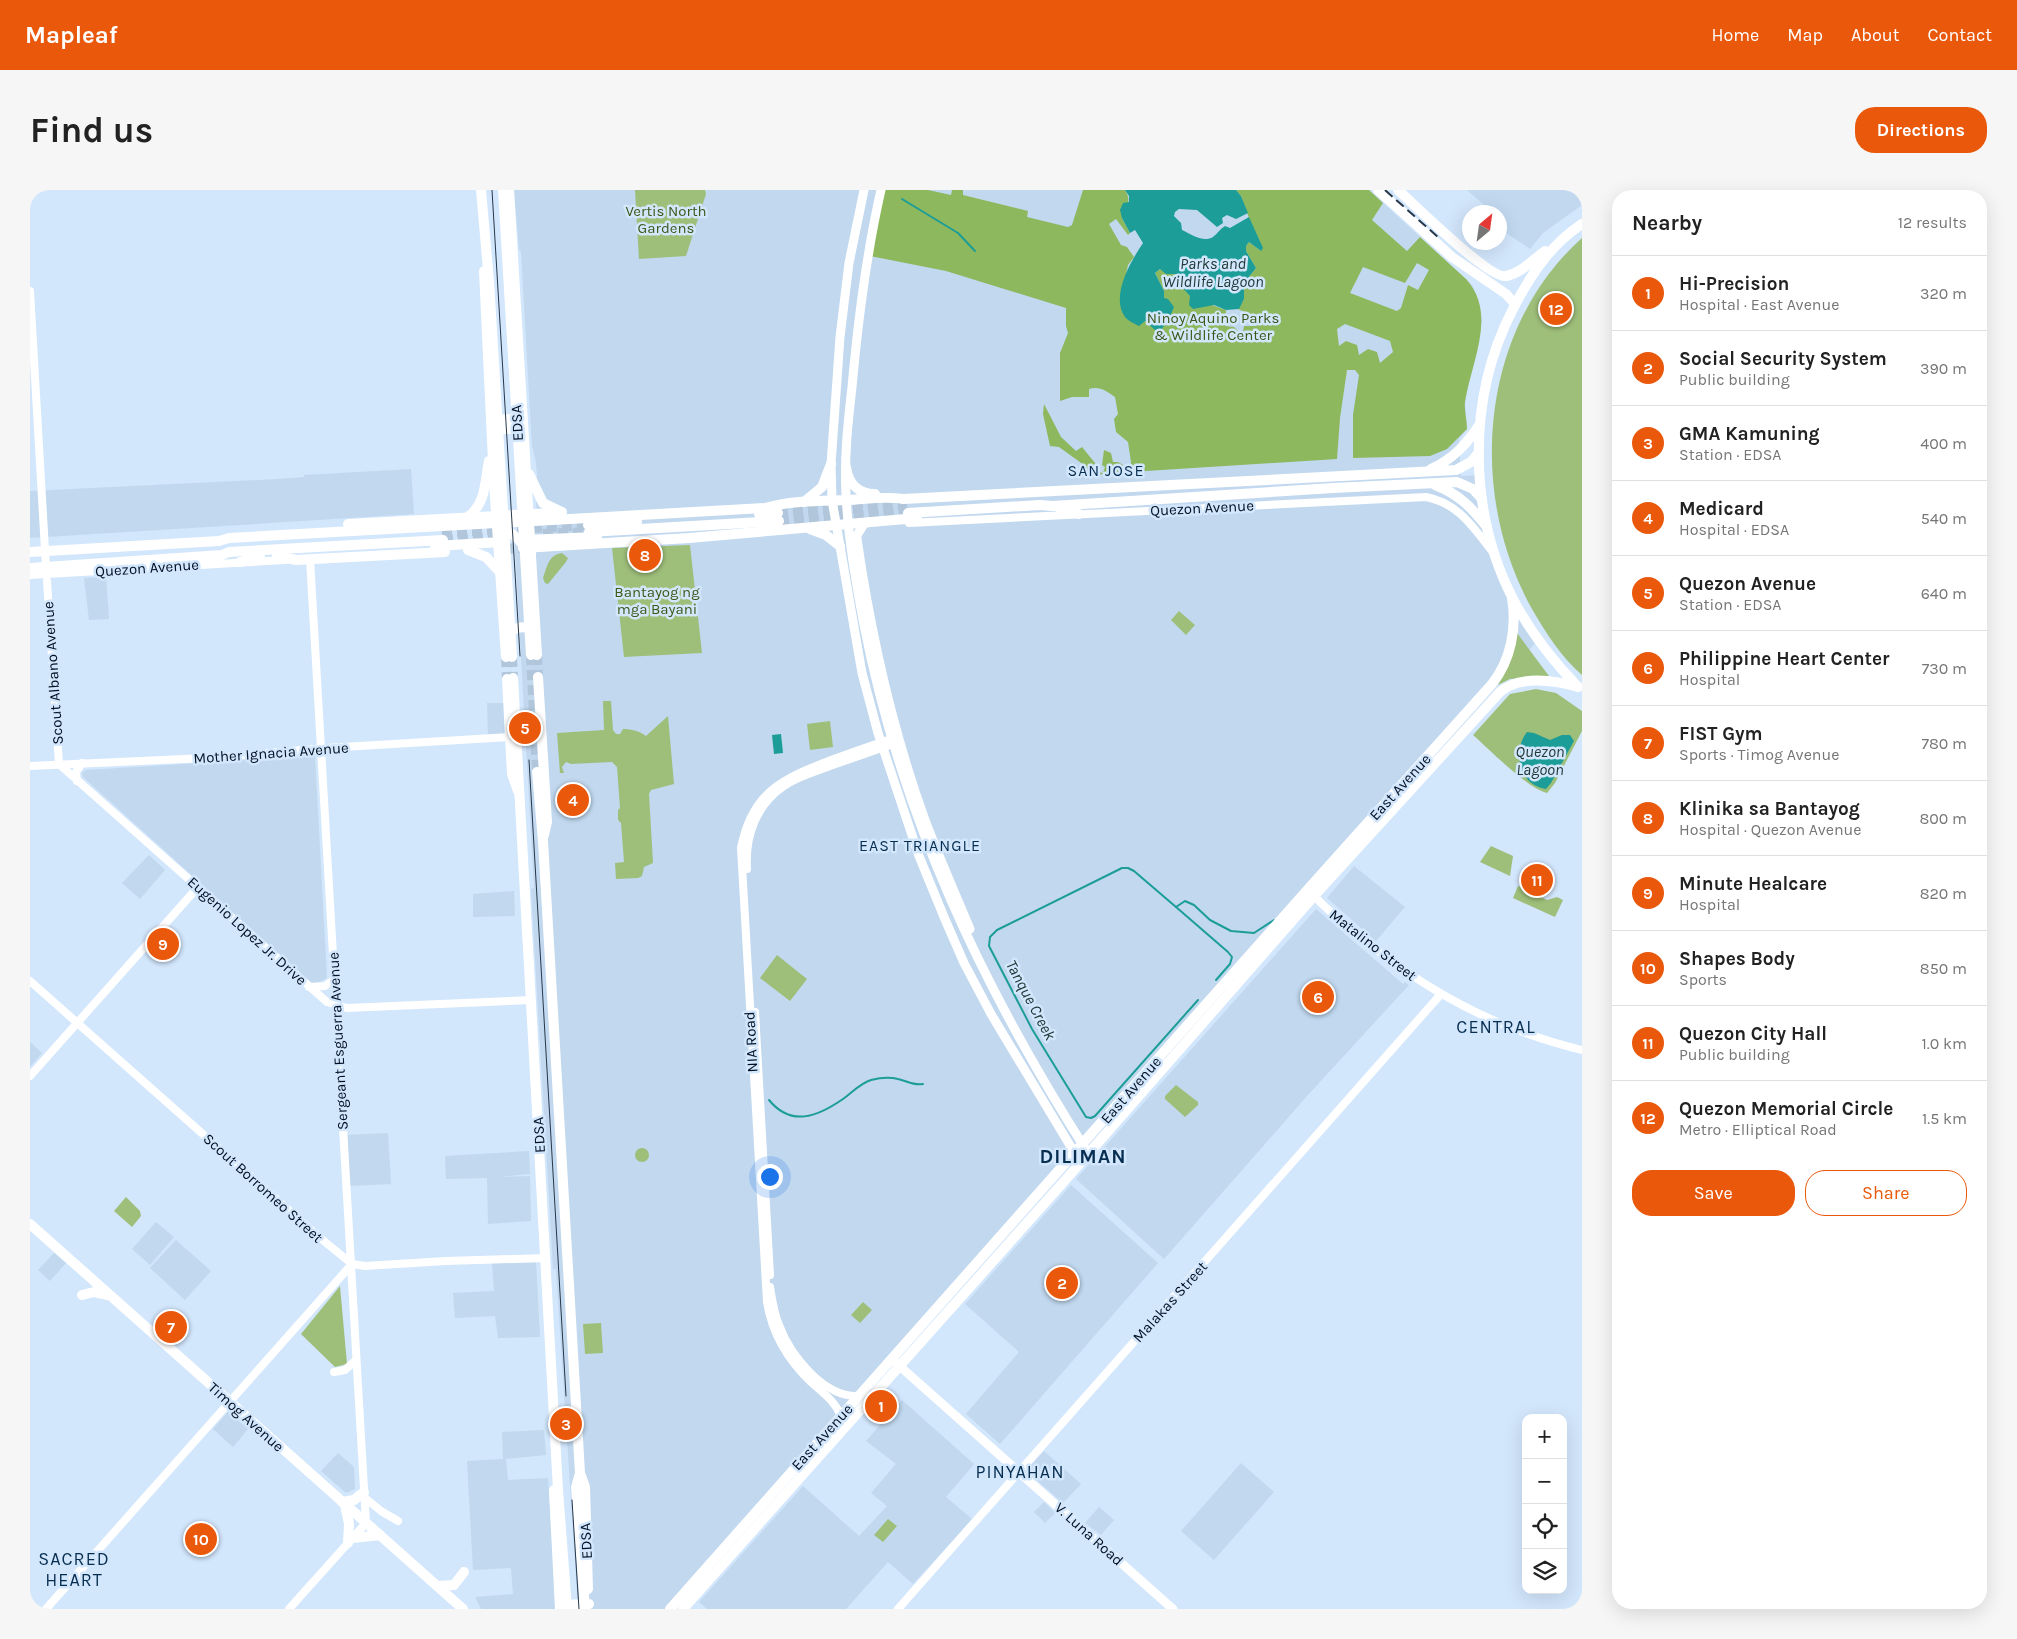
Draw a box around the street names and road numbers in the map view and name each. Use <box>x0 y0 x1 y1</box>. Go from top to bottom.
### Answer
street label: EDSA <box>507 404 527 441</box>
street label: Quezon Avenue <box>1150 496 1254 520</box>
street label: Quezon Avenue <box>95 555 199 581</box>
street label: Scout Albano Avenue <box>39 601 67 745</box>
street label: Mother Ignacia Avenue <box>193 739 349 767</box>
street label: East Avenue <box>1365 750 1435 824</box>
street label: Eugenio Lopez Jr. Drive <box>184 873 310 989</box>
street label: Matalino Street <box>1326 905 1420 985</box>
street label: Sergeant Esguerra Avenue <box>324 952 352 1130</box>
street label: NIA Road <box>740 1011 762 1073</box>
street label: East Avenue <box>1097 1053 1165 1127</box>
street label: EDSA <box>529 1116 549 1153</box>
street label: Scout Borromeo Street <box>200 1130 327 1247</box>
street label: Malakas Street <box>1129 1258 1211 1346</box>
street label: Timog Avenue <box>204 1378 288 1456</box>
street label: East Avenue <box>787 1400 857 1474</box>
street label: V. Luna Road <box>1051 1498 1127 1570</box>
street label: EDSA <box>576 1522 596 1559</box>

